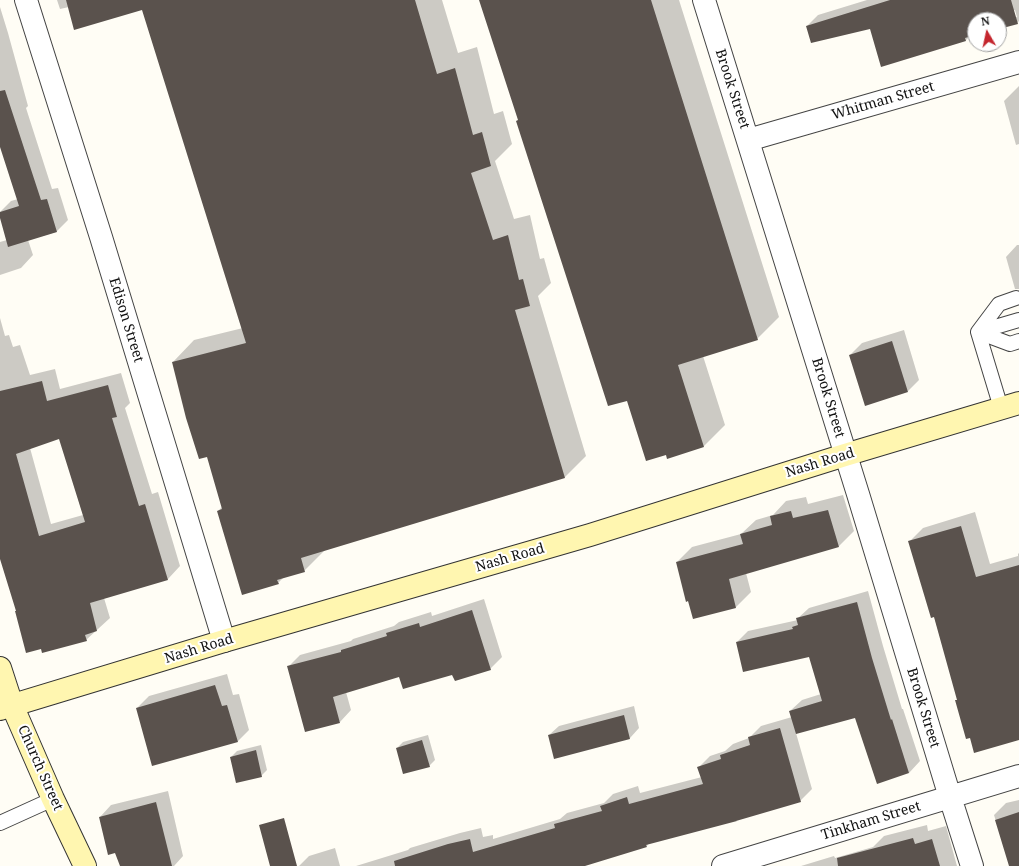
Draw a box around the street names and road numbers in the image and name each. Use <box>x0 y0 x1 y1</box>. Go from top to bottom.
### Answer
street label: Brook Street <box>711 47 753 131</box>
street label: Whitman Street <box>830 78 936 124</box>
street label: Edison Street <box>105 276 147 364</box>
street label: Brook Street <box>808 356 848 440</box>
street label: Nash Road <box>784 445 856 481</box>
street label: Nash Road <box>473 540 547 576</box>
street label: Nash Road <box>163 631 235 667</box>
street label: Brook Street <box>903 666 943 750</box>
street label: Church Street <box>14 723 66 813</box>
street label: Tinkham Street <box>819 798 923 844</box>

